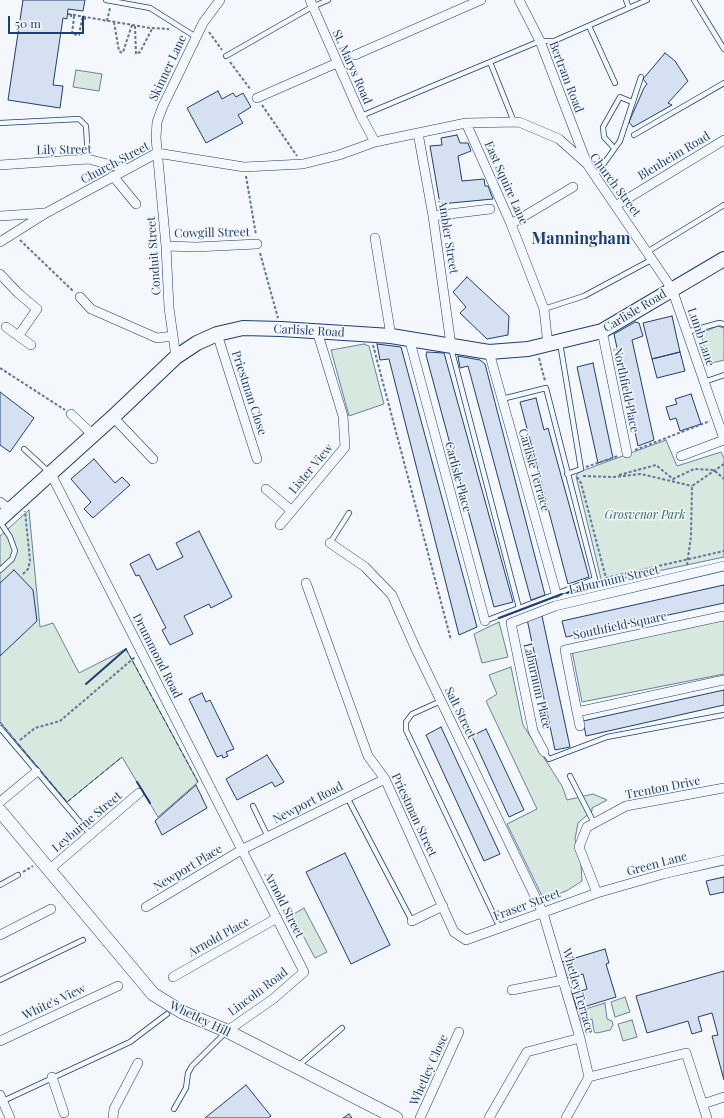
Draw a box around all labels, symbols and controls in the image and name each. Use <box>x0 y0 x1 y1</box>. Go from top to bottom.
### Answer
scale bar <box>10 8 86 34</box>
text: 50 m <box>15 15 41 31</box>
street label: St. Marys Road <box>329 28 375 106</box>
street label: Skinner Lane <box>146 33 190 103</box>
street label: Bertram Road <box>546 39 586 115</box>
street label: Blenheim Road <box>635 129 713 183</box>
street label: Church Street <box>78 139 152 187</box>
street label: East Squire Lane <box>481 139 531 227</box>
street label: Lily Street <box>36 142 92 158</box>
street label: Church Street <box>587 151 643 219</box>
street label: Ambler Street <box>435 199 461 275</box>
street label: Conduit Street <box>144 216 164 296</box>
street label: Cowgill Street <box>174 225 250 241</box>
district label: Manningham <box>532 229 630 249</box>
street label: Carlisle Road <box>601 286 669 336</box>
street label: Lumb Lane <box>684 306 718 368</box>
street label: Carlisle Road <box>273 322 345 340</box>
street label: Northfield Place <box>610 346 642 434</box>
street label: Priestman Close <box>229 349 269 437</box>
street label: Carlisle Terrace <box>515 427 553 513</box>
street label: Carlisle Place <box>442 440 474 514</box>
street label: Lister View <box>286 441 336 497</box>
park label: Grosvenor Park <box>605 508 685 522</box>
street label: Laburnum Street <box>568 563 660 597</box>
street label: Southfield Square <box>572 609 668 643</box>
street label: Drummond Road <box>129 611 185 701</box>
street label: Laburnum Place <box>520 641 554 731</box>
street label: Salt Street <box>441 685 479 741</box>
street label: Priestman Street <box>388 771 440 859</box>
street label: Trenton Drive <box>624 774 702 802</box>
street label: Newport Road <box>270 779 346 827</box>
street label: Leyburne Street <box>49 789 125 855</box>
street label: Newport Place <box>151 842 225 894</box>
street label: Green Lane <box>625 849 689 879</box>
street label: Arnold Street <box>261 870 307 940</box>
street label: Fraser Street <box>492 886 562 924</box>
street label: Arnold Place <box>186 914 252 960</box>
street label: Whetley Terrace <box>559 947 597 1035</box>
street label: Lincoln Road <box>225 965 291 1019</box>
street label: White's View <box>20 981 88 1023</box>
street label: Whetley Hill <box>167 998 233 1040</box>
street label: Whetley Close <box>407 1032 451 1108</box>

